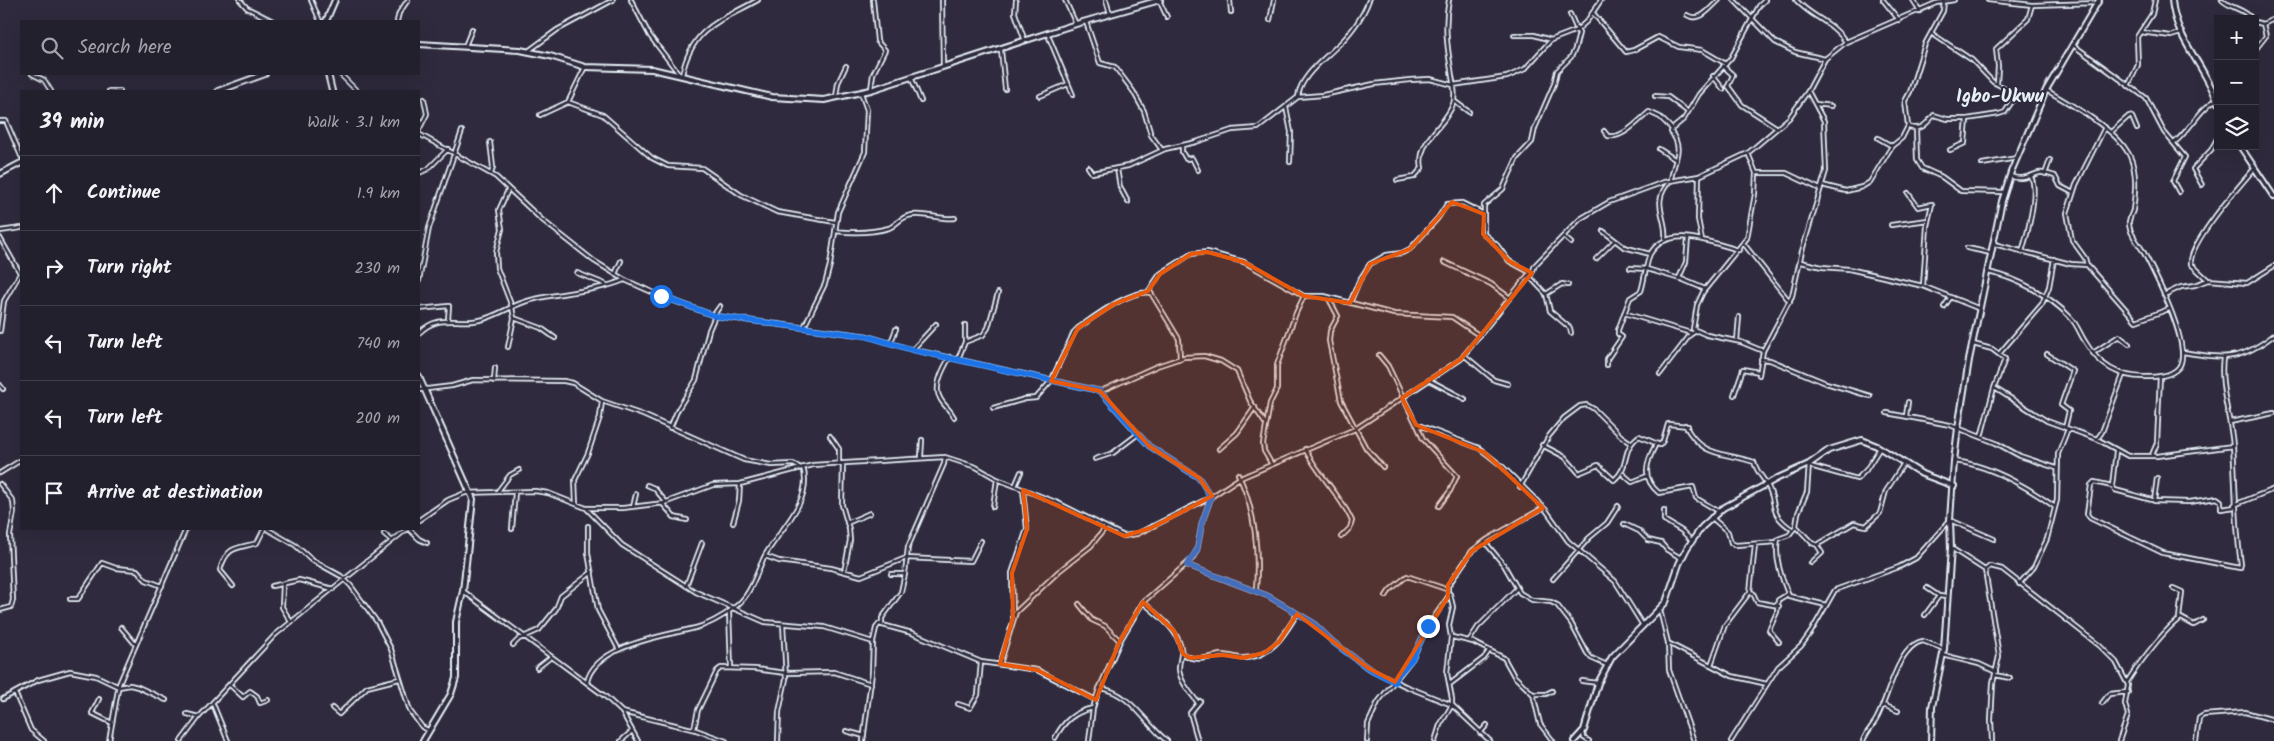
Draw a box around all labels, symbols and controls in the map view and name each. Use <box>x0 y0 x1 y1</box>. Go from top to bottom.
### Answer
map controls <box>2214 15 2259 150</box>
button: + <box>2214 15 2259 60</box>
search box <box>20 20 420 75</box>
text: Search here <box>78 33 172 63</box>
icon: search <box>38 34 66 62</box>
button: − <box>2214 60 2259 105</box>
district label: Igbo-Ukwu <box>1956 82 2045 112</box>
button: layers <box>2214 105 2259 150</box>
text: 39 min <box>40 106 105 139</box>
text: Walk · 3.1 km <box>307 110 400 135</box>
text: Continue <box>87 178 160 208</box>
icon: ahead <box>40 179 68 207</box>
text: 1.9 km <box>357 181 400 206</box>
text: Turn right <box>87 253 172 283</box>
icon: right <box>40 254 68 282</box>
text: 230 m <box>354 256 400 281</box>
route start <box>650 285 673 308</box>
text: Turn left <box>87 328 162 358</box>
icon: left <box>40 329 68 357</box>
text: 740 m <box>357 331 400 356</box>
text: Turn left <box>87 403 162 433</box>
icon: left <box>40 404 68 432</box>
text: 200 m <box>356 406 400 431</box>
text: Arrive at destination <box>87 478 263 508</box>
icon: arrive <box>40 479 68 507</box>
route end <box>1417 615 1440 638</box>

